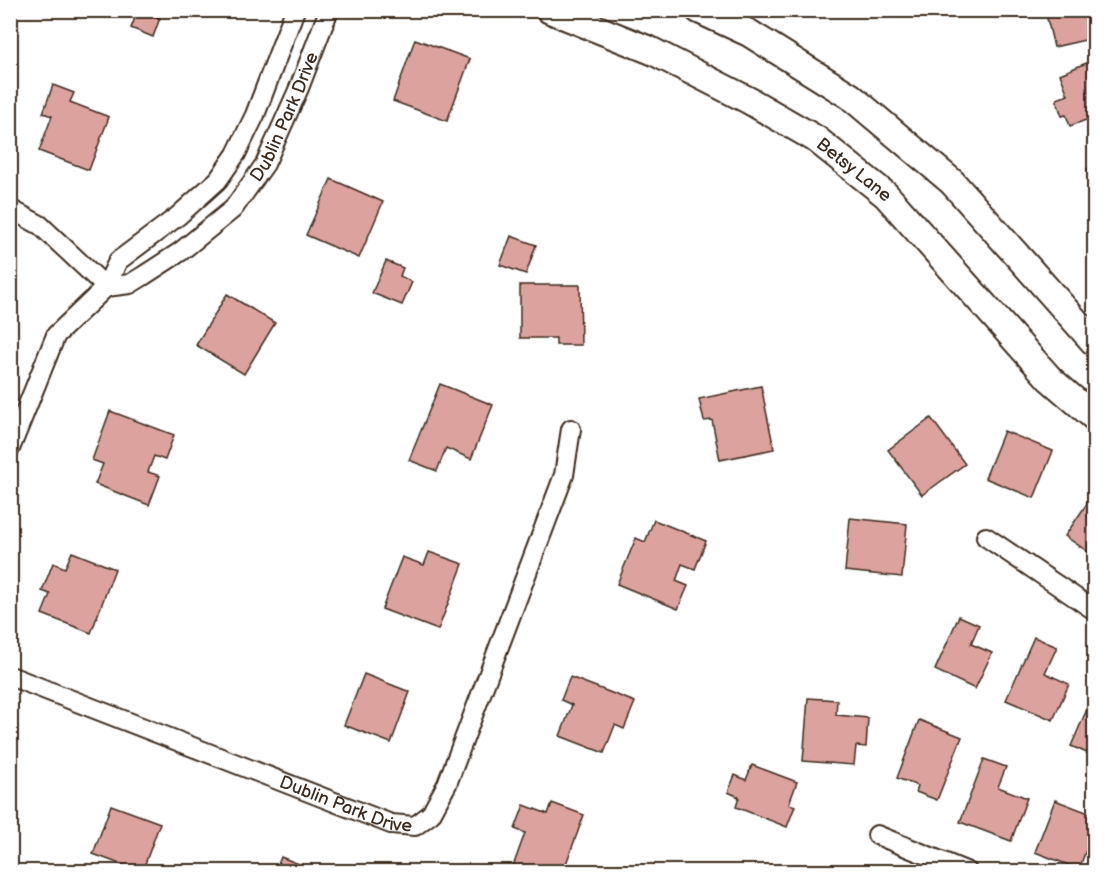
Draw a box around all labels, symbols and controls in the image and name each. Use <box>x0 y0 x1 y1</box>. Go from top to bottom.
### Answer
street label: Dublin Park Drive <box>245 49 322 186</box>
street label: Betsy Lane <box>812 133 896 206</box>
street label: Dublin Park Drive <box>277 771 413 836</box>

